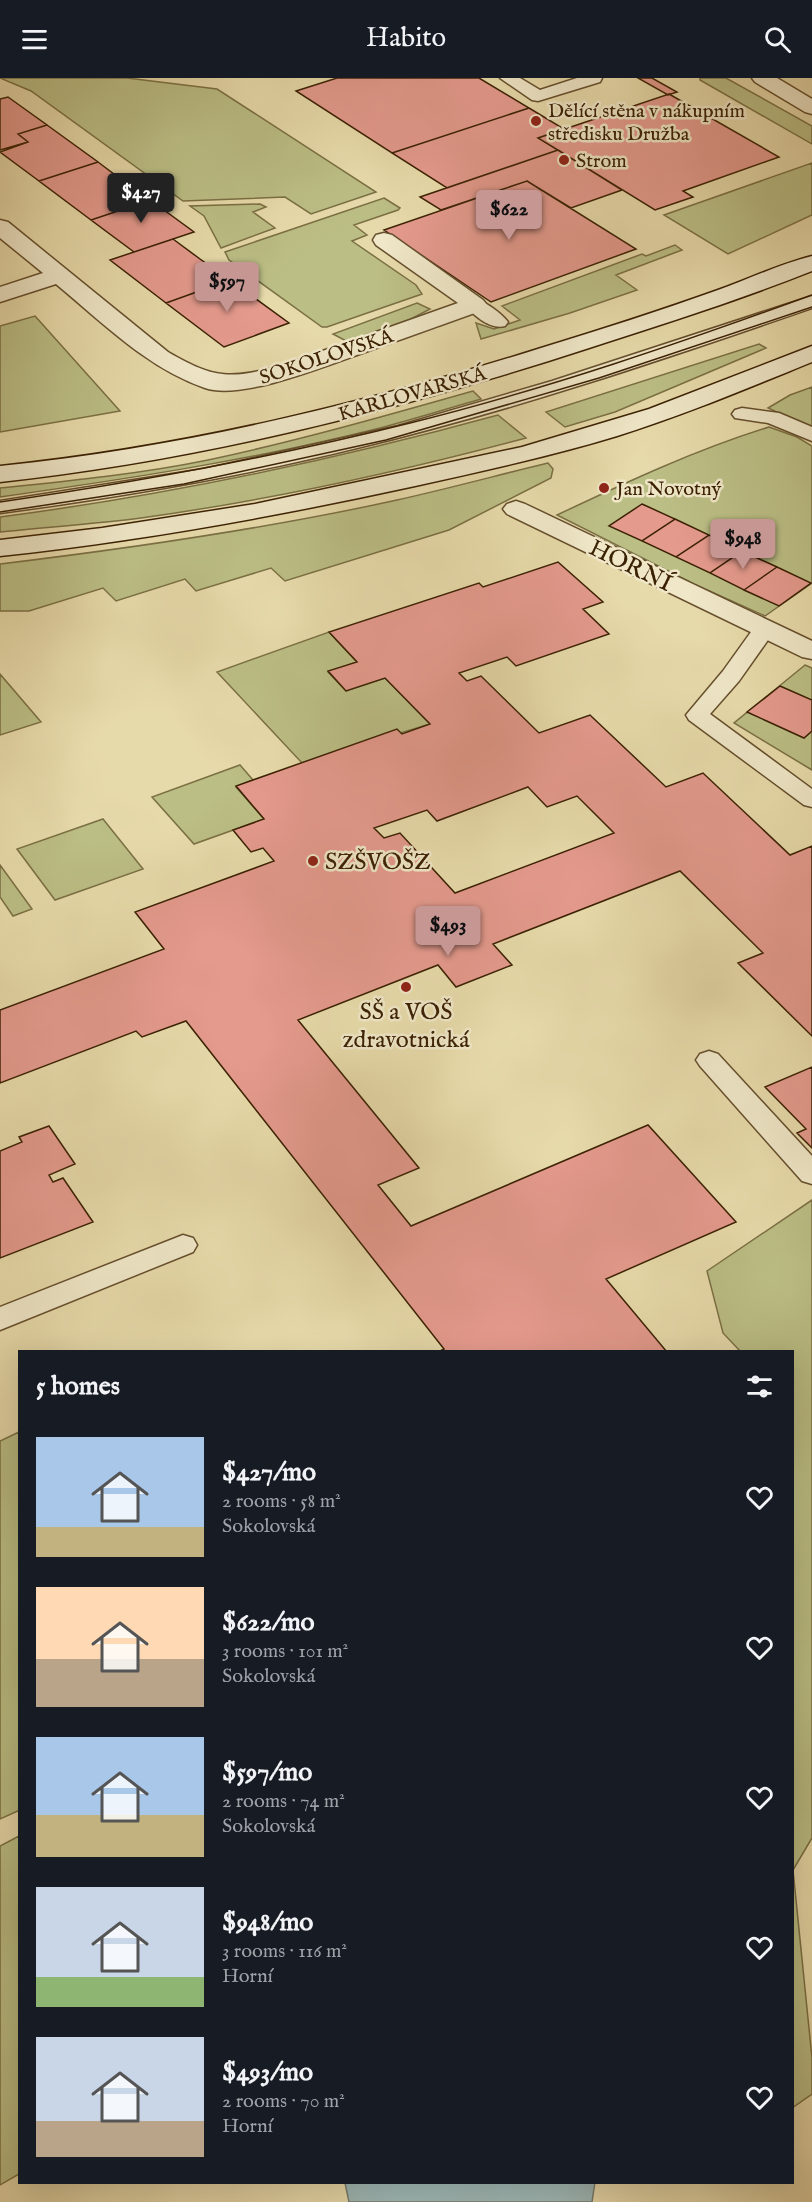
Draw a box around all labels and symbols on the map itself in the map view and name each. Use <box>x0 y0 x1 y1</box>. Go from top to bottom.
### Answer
place label: Dělící stěna v nákupním středisku Družba <box>548 99 745 147</box>
marker: Dělící stěna v nákupním středisku Družba <box>529 114 543 128</box>
place label: Strom <box>576 149 627 174</box>
marker: Strom <box>557 153 571 167</box>
pin: $427 <box>105 173 177 224</box>
pin: $622 <box>473 190 545 241</box>
pin: $597 <box>191 262 263 313</box>
street label: SOKOLOVSKÁ <box>257 324 397 391</box>
street label: KARLOVARSKÁ <box>336 361 490 427</box>
place label: Jan Novotný <box>614 477 721 502</box>
marker: Jan Novotný <box>597 481 611 495</box>
pin: $948 <box>707 519 779 570</box>
street label: HORNÍ <box>583 533 678 600</box>
place label: SZŠVOŠZ <box>325 847 431 878</box>
marker: SZŠVOŠZ <box>306 854 320 868</box>
pin: $493 <box>412 906 484 957</box>
marker: SŠ a VOŠ zdravotnická <box>399 980 413 994</box>
place label: SŠ a VOŠ zdravotnická <box>342 997 470 1056</box>

